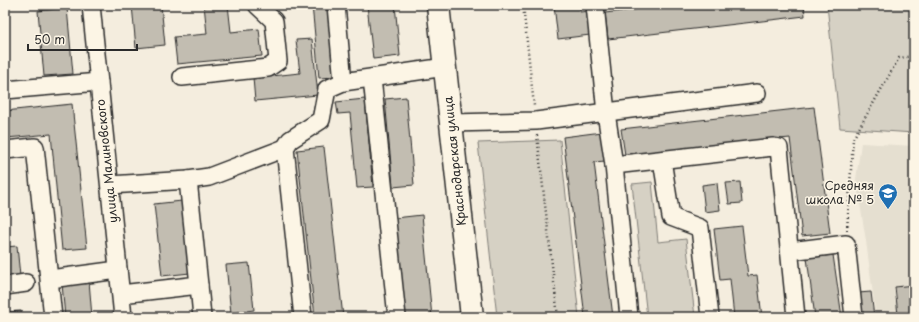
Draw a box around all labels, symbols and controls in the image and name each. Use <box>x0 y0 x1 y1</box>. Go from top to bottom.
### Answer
scale bar <box>28 26 137 52</box>
text: 50 m <box>34 30 65 48</box>
street label: Краснодарская улица <box>438 95 470 227</box>
street label: улица Малиновского <box>91 98 121 224</box>
place label: Средняя школа № 5 <box>805 176 874 208</box>
school or university icon: Средняя школа № 5 <box>877 182 899 210</box>

